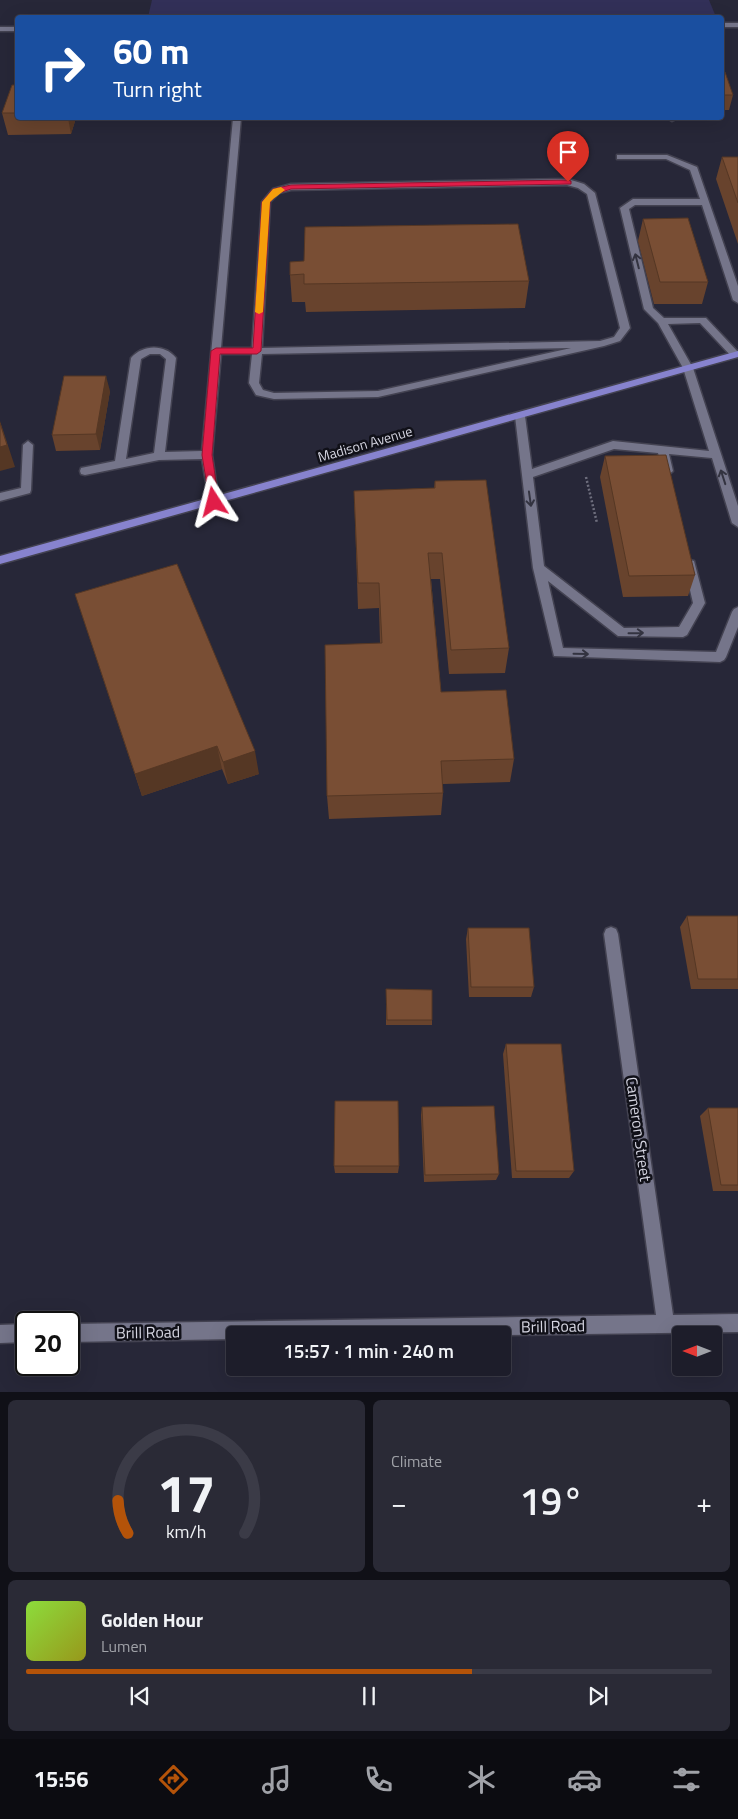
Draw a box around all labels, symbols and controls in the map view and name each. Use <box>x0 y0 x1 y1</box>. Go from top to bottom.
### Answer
text: 60 m <box>113 24 189 78</box>
icon: right <box>30 35 95 100</box>
text: Turn right <box>113 72 202 106</box>
pin <box>547 131 589 182</box>
icon: arrive <box>554 138 582 166</box>
one-way arrow <box>632 254 641 270</box>
street label: Madison Avenue <box>315 420 415 467</box>
one-way arrow <box>718 470 727 485</box>
position arrow <box>187 475 239 527</box>
one-way arrow <box>525 490 535 506</box>
one-way arrow <box>628 628 644 638</box>
one-way arrow <box>573 649 589 658</box>
street label: Cameron Street <box>620 1075 658 1183</box>
speed limit sign: 20 <box>15 1311 80 1376</box>
street label: Brill Road <box>521 1313 585 1339</box>
street label: Brill Road <box>116 1319 180 1345</box>
north arrow <box>672 1326 722 1376</box>
map controls <box>672 1326 722 1376</box>
text: 15:57 · 1 min · 240 m <box>283 1336 454 1365</box>
text: Climate <box>391 1449 442 1473</box>
text: 17 <box>157 1453 216 1532</box>
text: 19° <box>520 1472 583 1530</box>
text: − <box>391 1481 407 1524</box>
text: + <box>696 1481 712 1524</box>
text: km/h <box>166 1518 207 1545</box>
text: Golden Hour <box>101 1605 203 1634</box>
text: Lumen <box>101 1634 147 1658</box>
icon: previous <box>126 1682 154 1710</box>
icon: pause <box>355 1682 383 1710</box>
icon: next <box>584 1682 612 1710</box>
text: 15:56 <box>34 1762 89 1796</box>
icon: directions <box>156 1762 191 1797</box>
icon: music <box>259 1762 294 1797</box>
icon: phone <box>361 1762 396 1797</box>
icon: climate <box>464 1762 499 1797</box>
icon: car <box>567 1762 602 1797</box>
icon: filters <box>669 1762 704 1797</box>

